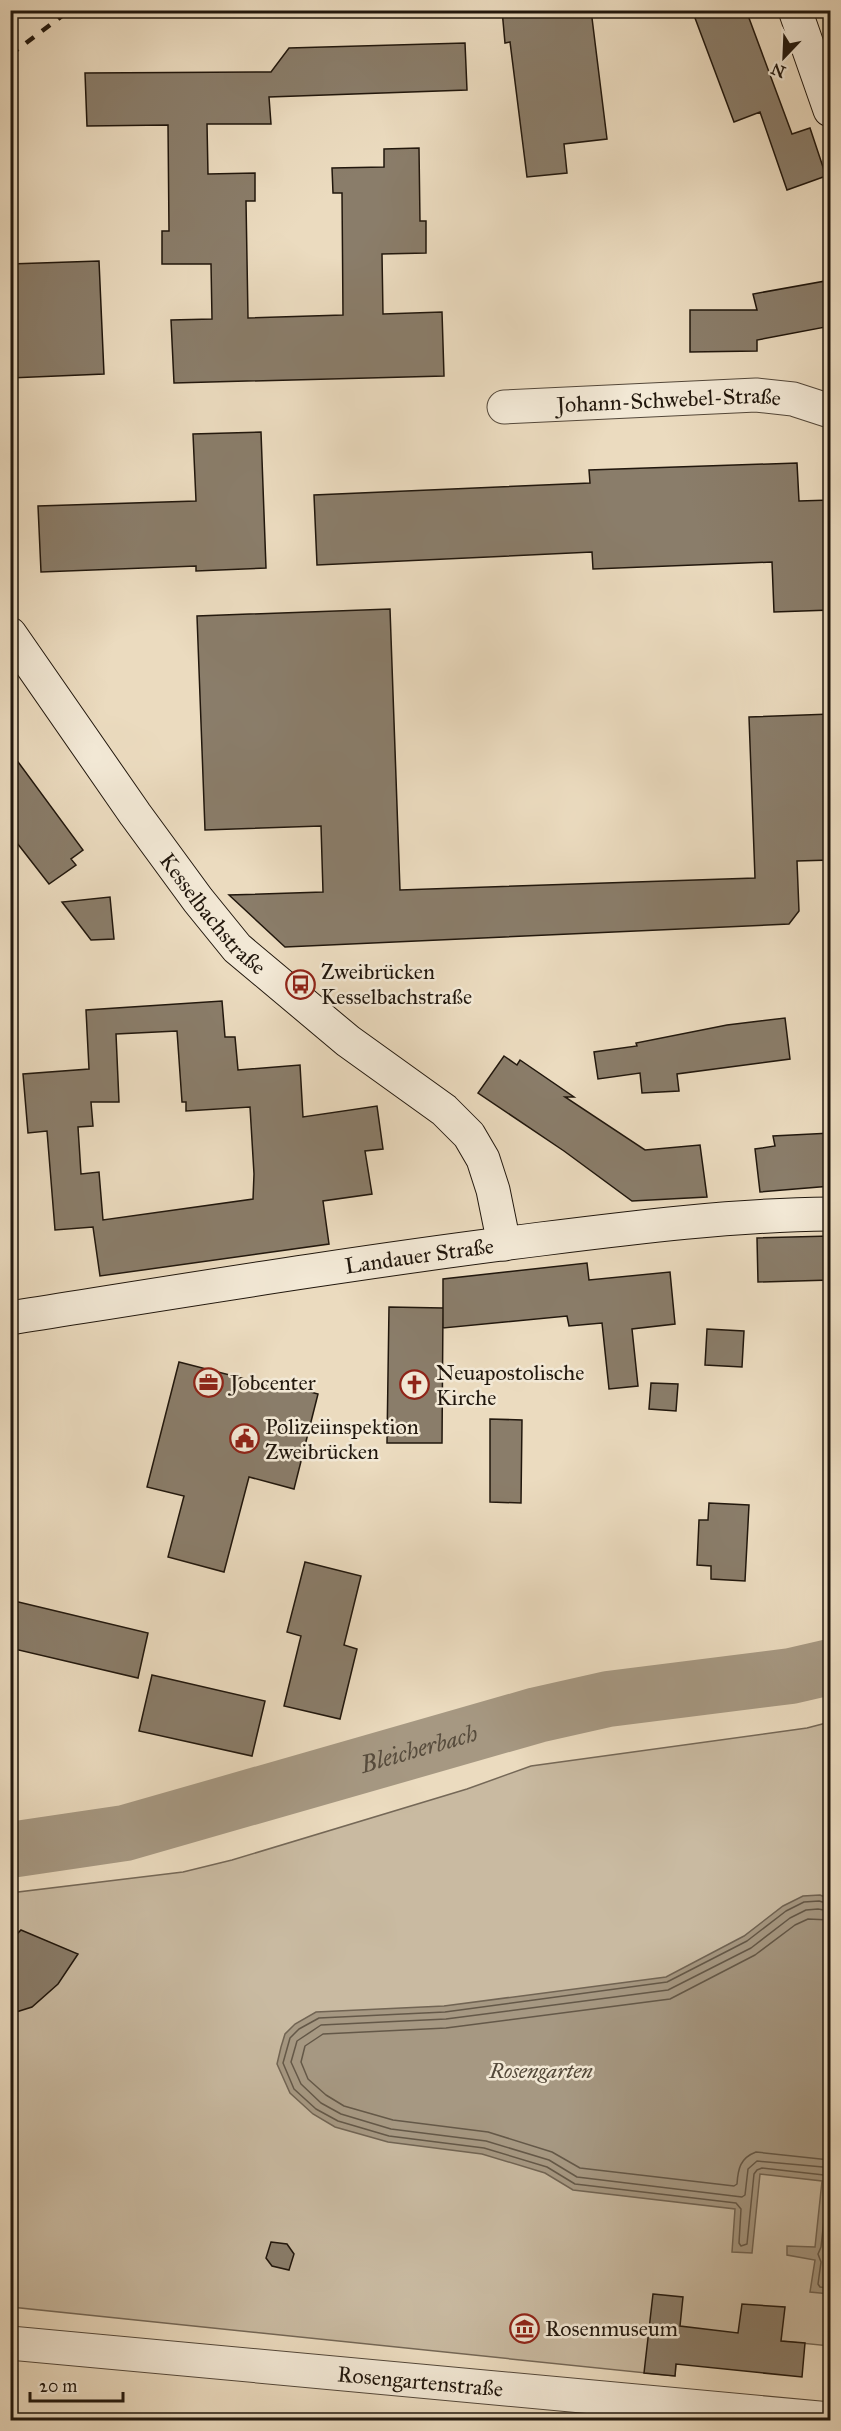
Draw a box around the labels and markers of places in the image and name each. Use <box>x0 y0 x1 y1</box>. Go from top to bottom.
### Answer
place label: Zweibrücken Kesselbachstraße <box>321 958 472 1010</box>
bus stop icon: Zweibrücken Kesselbachstraße <box>284 968 316 1000</box>
place label: Neuapostolische Kirche <box>436 1359 584 1411</box>
office icon: Jobcenter <box>193 1366 225 1398</box>
place label: Jobcenter <box>228 1369 317 1396</box>
church icon: Neuapostolische Kirche <box>399 1369 431 1401</box>
place label: Polizeiinspektion Zweibrücken <box>265 1413 419 1465</box>
public building icon: Polizeiinspektion Zweibrücken <box>228 1423 260 1455</box>
museum icon: Rosenmuseum <box>508 2312 540 2344</box>
place label: Rosenmuseum <box>545 2315 679 2342</box>

